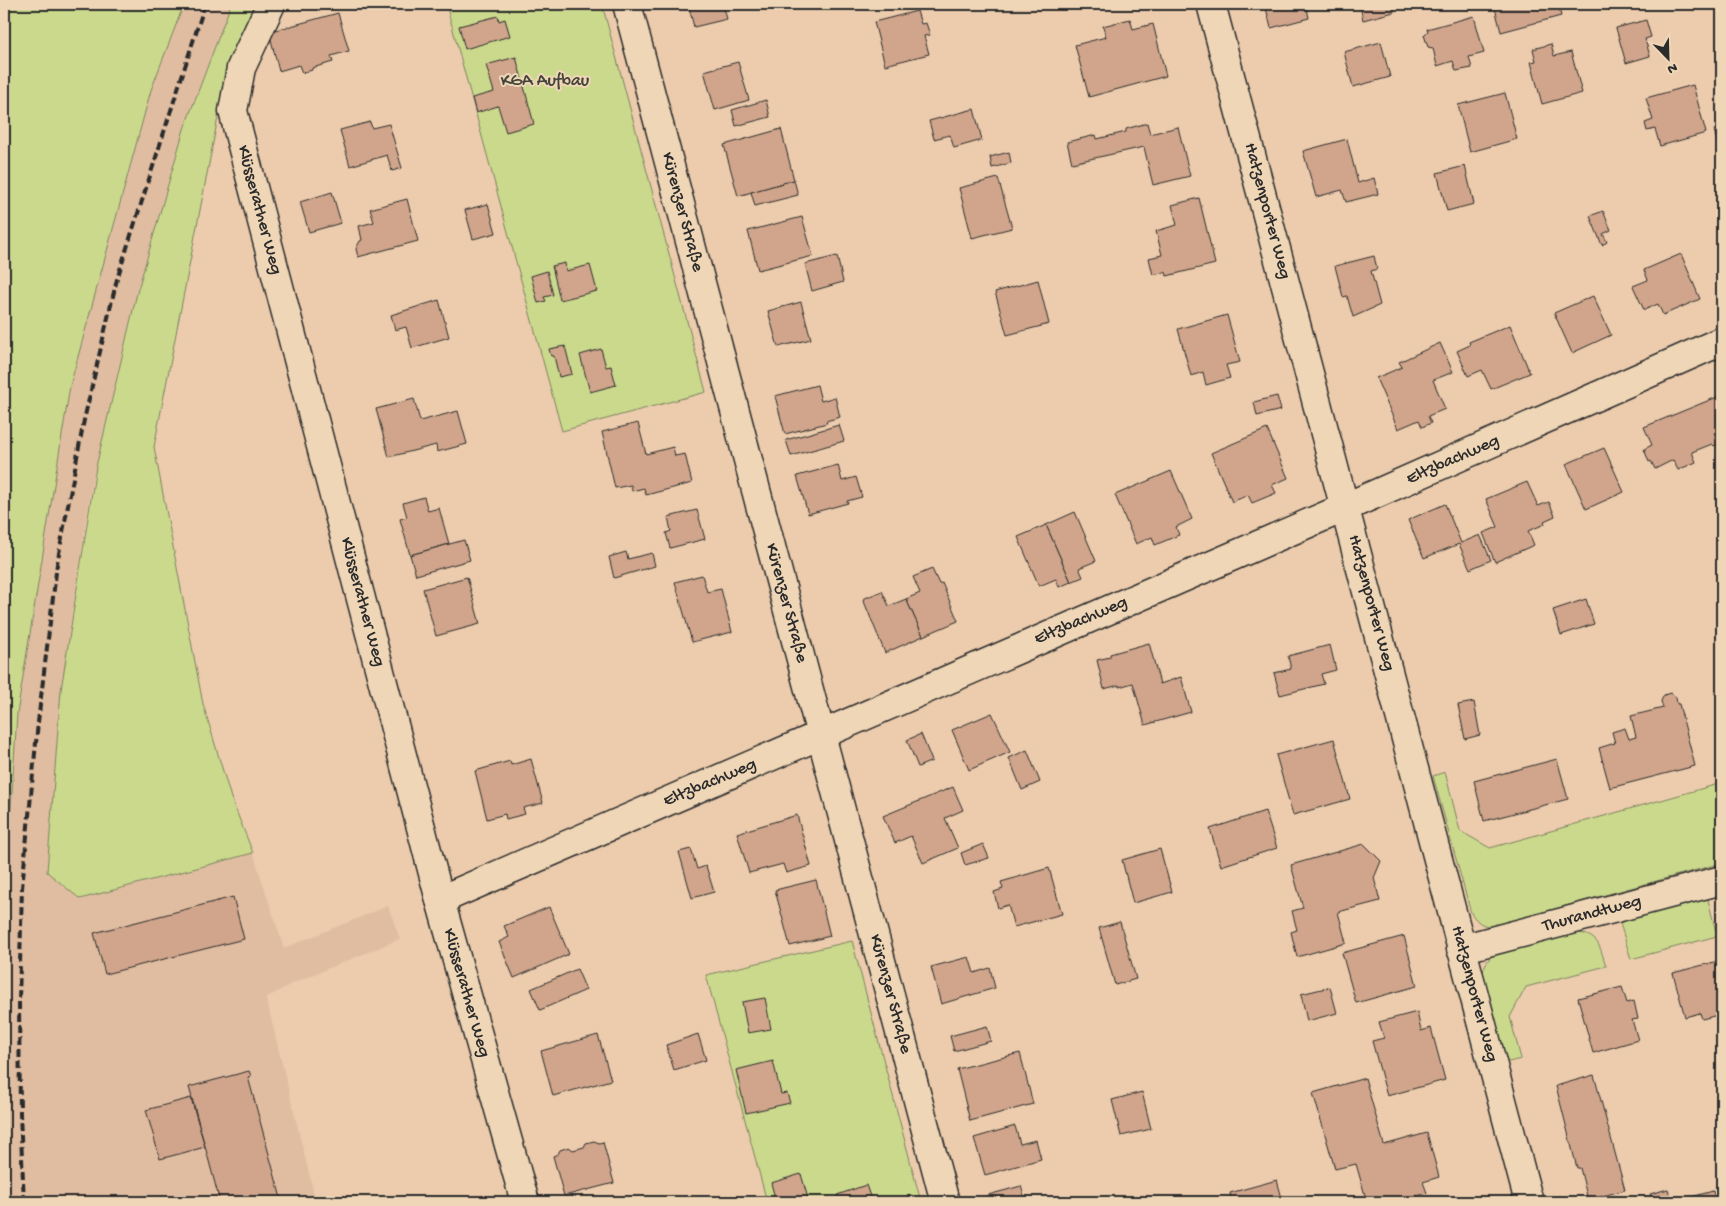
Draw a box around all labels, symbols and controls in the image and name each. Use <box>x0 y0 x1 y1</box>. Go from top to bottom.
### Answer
north arrow <box>1644 32 1694 82</box>
text: N <box>1665 58 1680 77</box>
park label: KGA Aufbau <box>501 71 590 92</box>
street label: Hatzenporter Weg <box>1239 141 1295 281</box>
street label: Klüsserather Weg <box>232 143 286 277</box>
street label: Kürenzer Straße <box>656 150 708 275</box>
street label: Eltzbachweg <box>1403 430 1503 490</box>
street label: Hatzenporter Weg <box>1343 533 1399 673</box>
street label: Klüsserather Weg <box>335 535 389 669</box>
street label: Kürenzer Straße <box>760 541 812 666</box>
street label: Eltzbachweg <box>1031 592 1131 650</box>
street label: Eltzbachweg <box>660 754 760 812</box>
street label: Thurandtweg <box>1539 891 1644 938</box>
street label: Hatzenporter Weg <box>1446 924 1502 1064</box>
street label: Klüsserather Weg <box>438 926 494 1060</box>
street label: Kürenzer Straße <box>864 932 916 1057</box>

